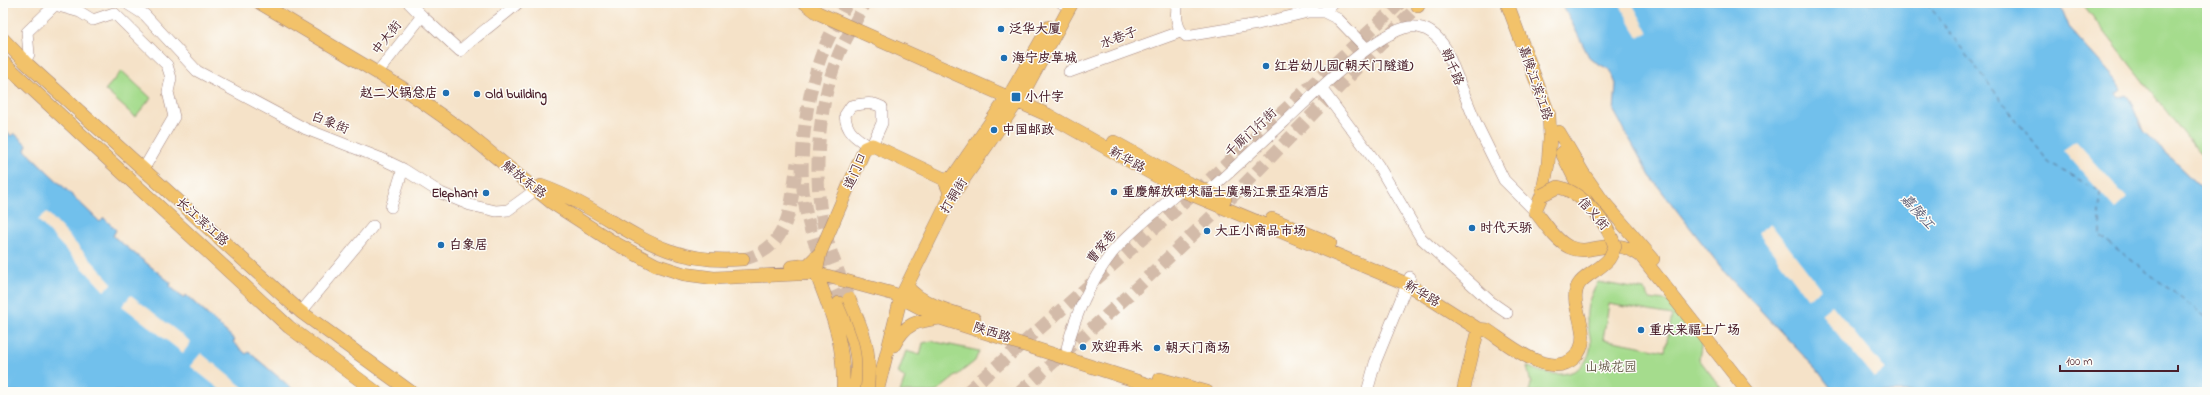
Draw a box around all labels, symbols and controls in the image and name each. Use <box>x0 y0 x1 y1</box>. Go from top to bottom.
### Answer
street label: 中大街 <box>368 17 406 59</box>
place label: 泛华大厦 <box>1009 20 1061 39</box>
street label: 水巷子 <box>1097 22 1141 54</box>
marker: 泛华大厦 <box>996 24 1006 34</box>
street label: 嘉陵江滨江路 <box>1513 43 1557 123</box>
street label: 朝千路 <box>1436 45 1468 89</box>
place label: 海宁皮草城 <box>1012 49 1077 68</box>
marker: 海宁皮草城 <box>999 53 1009 63</box>
place label: 红岩幼儿园(朝天门隧道) <box>1274 57 1413 76</box>
marker: 红岩幼儿园(朝天门隧道) <box>1261 61 1271 71</box>
place label: 赵二火锅总店 <box>360 84 438 103</box>
place label: Old building <box>485 85 547 106</box>
marker: 赵二火锅总店 <box>441 88 451 98</box>
place label: 小什字 <box>1025 88 1064 107</box>
marker: Old building <box>472 89 482 99</box>
marker: 小什字 <box>1010 91 1022 103</box>
street label: 千厮门行街 <box>1221 104 1281 162</box>
street label: 白象街 <box>308 107 352 139</box>
place label: 中国邮政 <box>1002 121 1054 140</box>
marker: 中国邮政 <box>989 125 999 135</box>
street label: 新华路 <box>1105 142 1149 178</box>
street label: 道门口 <box>839 149 873 193</box>
street label: 解放东路 <box>498 157 550 203</box>
street label: 打铜街 <box>936 174 972 218</box>
place label: 重慶解放碑來福士廣場江景亞朵酒店 <box>1122 183 1330 202</box>
place label: Elephant <box>431 184 479 203</box>
marker: 重慶解放碑來福士廣場江景亞朵酒店 <box>1109 187 1119 197</box>
marker: Elephant <box>481 188 491 198</box>
water label: 嘉陵江 <box>1895 189 1940 235</box>
street label: 长江滨江路 <box>171 193 233 251</box>
street label: 信义街 <box>1573 193 1613 235</box>
place label: 时代天骄 <box>1480 219 1533 238</box>
place label: 大正小商品市场 <box>1215 222 1306 241</box>
marker: 时代天骄 <box>1467 223 1477 233</box>
street label: 曹家巷 <box>1082 226 1122 268</box>
marker: 大正小商品市场 <box>1202 226 1212 236</box>
place label: 白象居 <box>449 236 488 255</box>
marker: 白象居 <box>436 240 446 250</box>
street label: 新华路 <box>1400 276 1444 312</box>
street label: 陕西路 <box>971 318 1013 348</box>
place label: 重庆来福士广场 <box>1649 321 1740 340</box>
marker: 重庆来福士广场 <box>1636 325 1646 335</box>
place label: 欢迎再米 <box>1091 338 1143 357</box>
place label: 朝天门商场 <box>1165 339 1230 358</box>
marker: 欢迎再米 <box>1078 342 1088 352</box>
marker: 朝天门商场 <box>1152 343 1162 353</box>
scale bar <box>2060 347 2178 373</box>
text: 100 m <box>2066 353 2093 371</box>
park label: 山城花园 <box>1585 358 1637 377</box>

